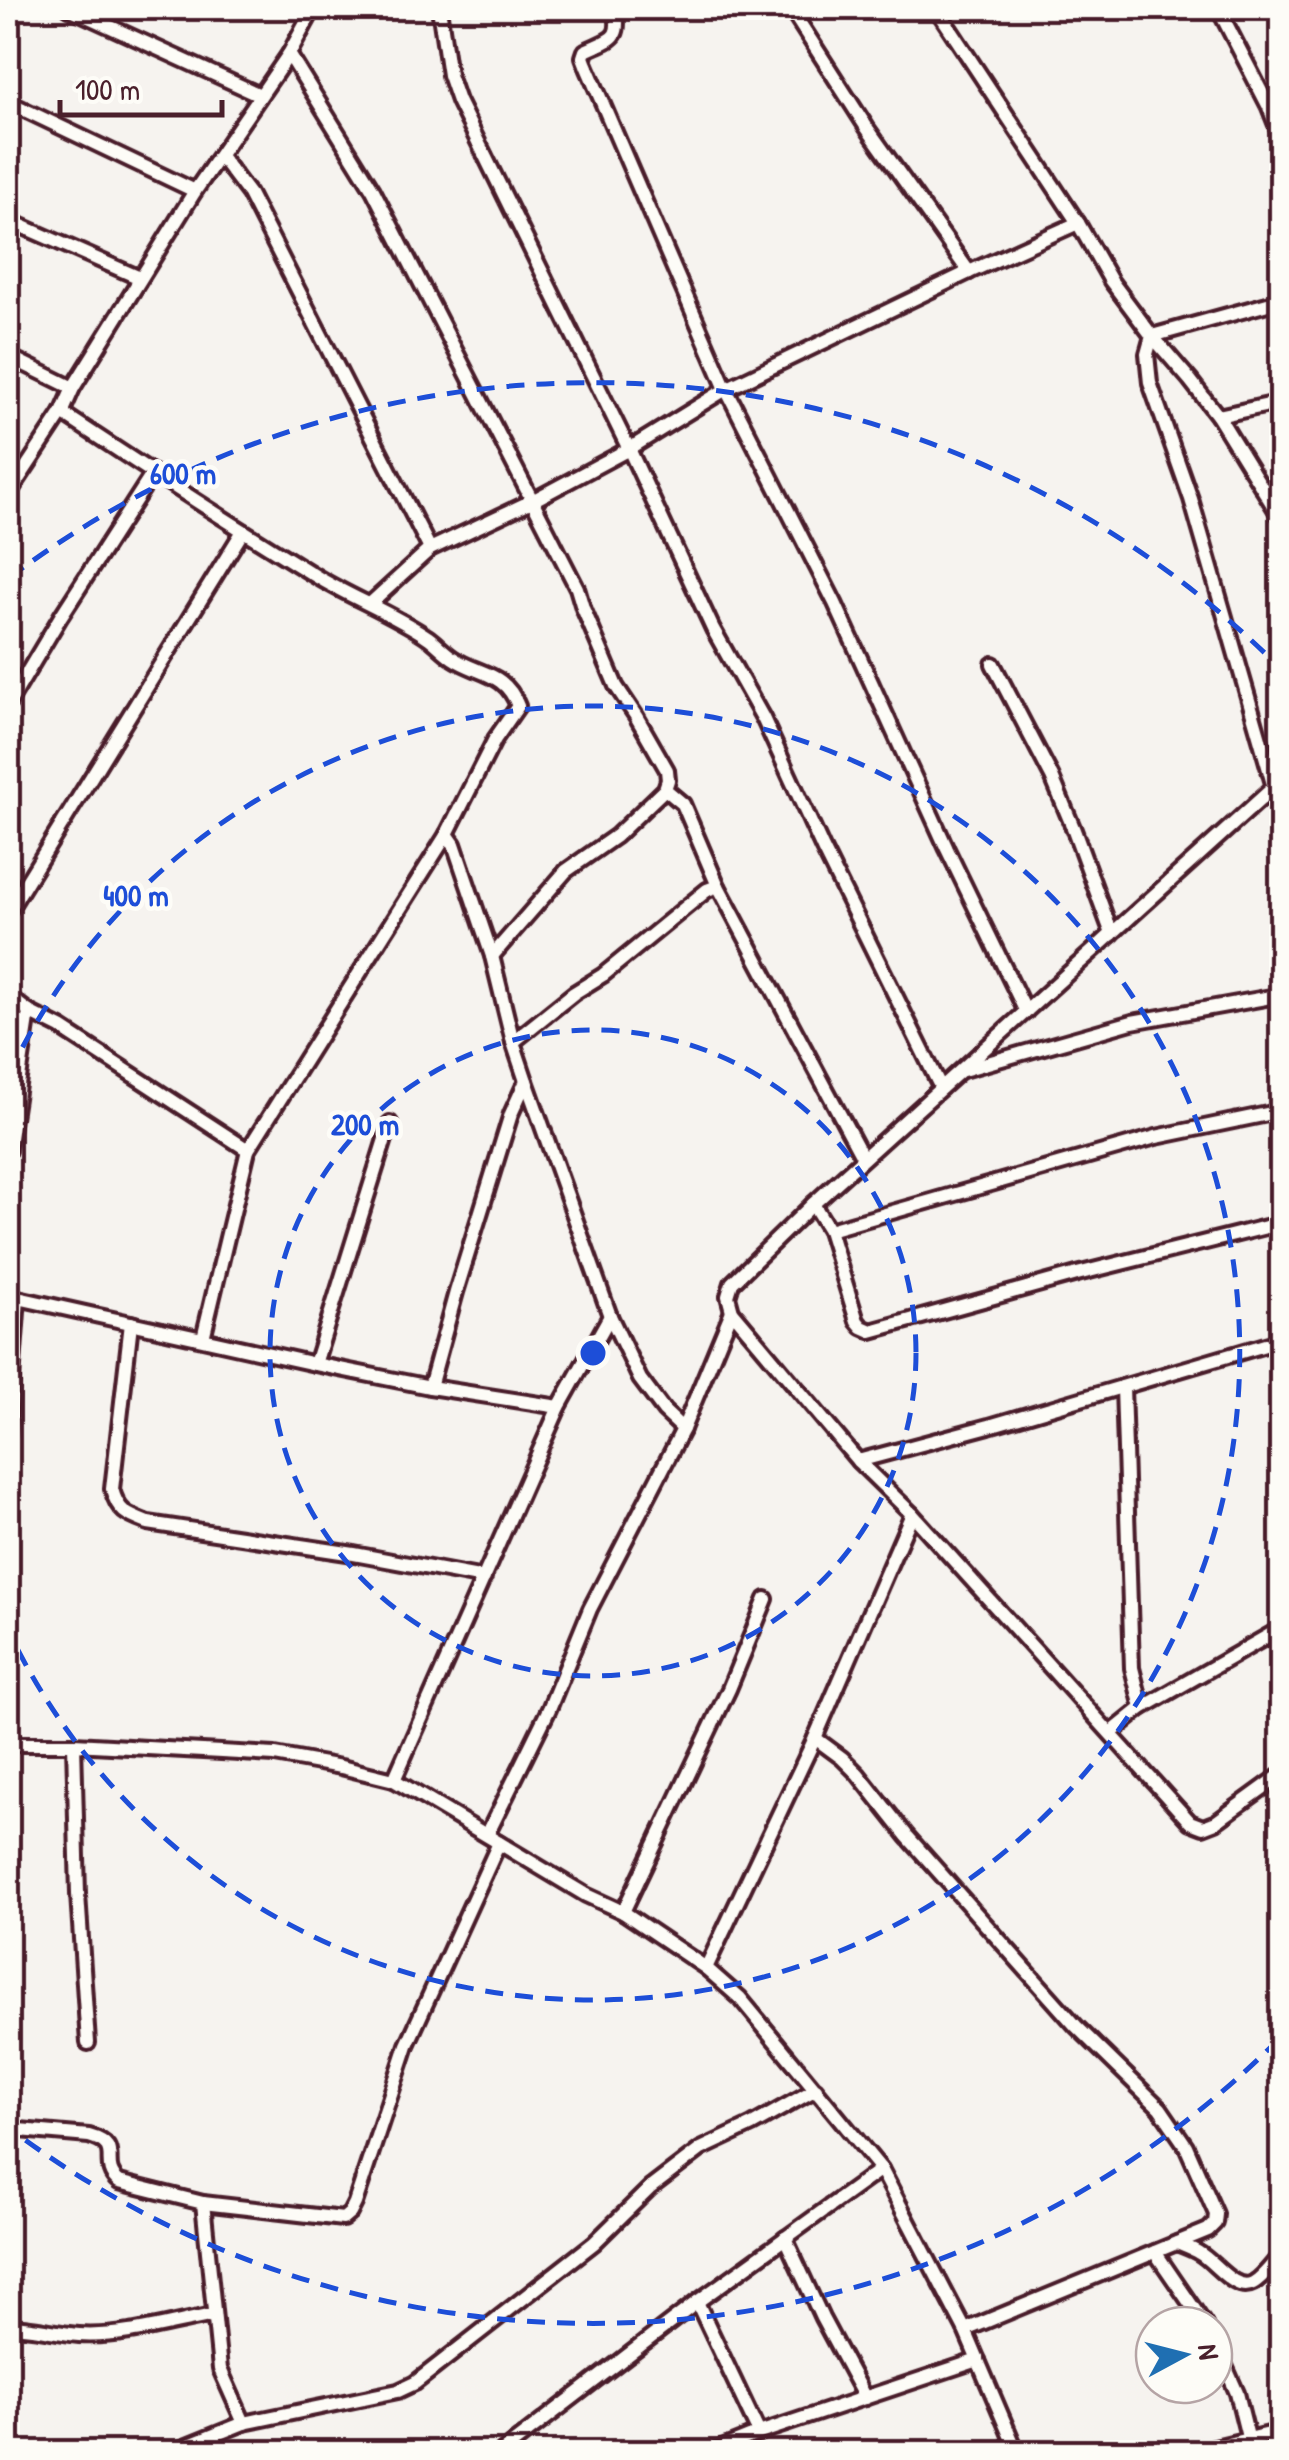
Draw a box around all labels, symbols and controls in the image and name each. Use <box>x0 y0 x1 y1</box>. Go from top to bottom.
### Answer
scale bar <box>60 55 222 117</box>
text: 100 m <box>75 69 140 109</box>
text: 600 m <box>150 453 216 493</box>
text: 400 m <box>103 875 169 915</box>
text: 200 m <box>331 1104 399 1144</box>
centre of rings <box>575 1335 611 1371</box>
north arrow <box>1134 2305 1234 2405</box>
text: N <box>1189 2342 1229 2362</box>

